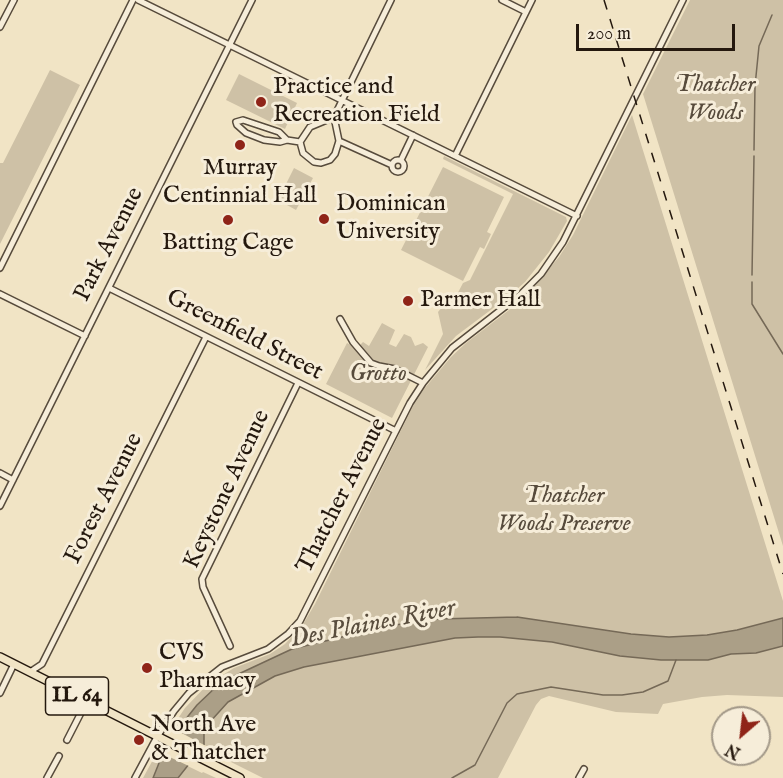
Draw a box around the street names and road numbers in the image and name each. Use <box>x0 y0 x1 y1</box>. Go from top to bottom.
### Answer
street label: Park Avenue <box>69 183 151 307</box>
street label: Greenfield Street <box>161 284 327 388</box>
street label: Keystone Avenue <box>179 406 277 574</box>
street label: Thatcher Avenue <box>291 414 395 578</box>
street label: Forest Avenue <box>60 429 150 569</box>
road number: IL 64 <box>46 677 109 715</box>

